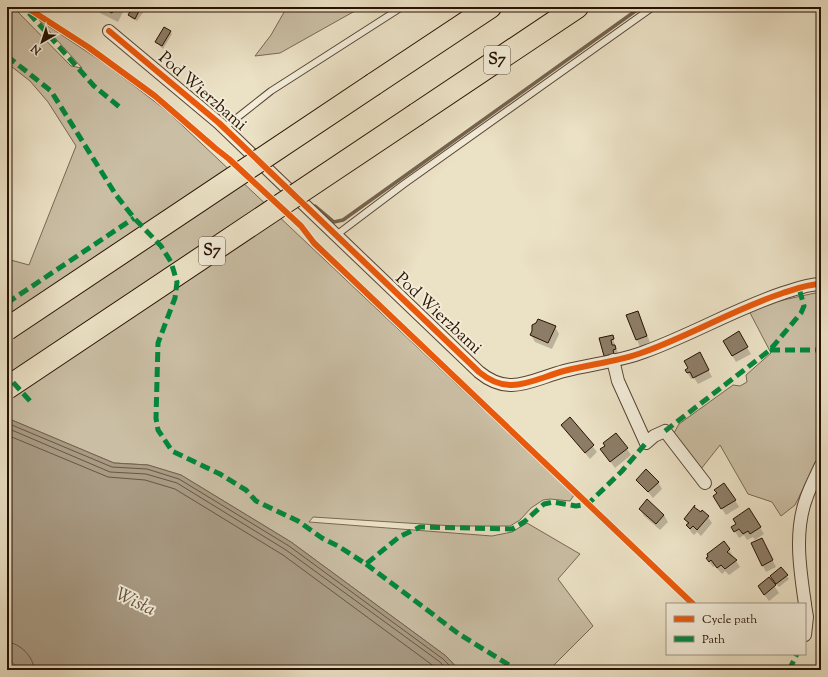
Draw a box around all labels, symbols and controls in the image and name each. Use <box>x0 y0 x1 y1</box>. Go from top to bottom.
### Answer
north arrow <box>22 22 62 62</box>
text: N <box>28 40 46 59</box>
road number: S7 <box>484 46 510 74</box>
street label: Pod Wierzbami <box>152 47 252 137</box>
road number: S7 <box>199 237 225 265</box>
street label: Pod Wierzbami <box>389 268 487 361</box>
water label: Wisła <box>111 582 159 624</box>
legend <box>666 603 806 655</box>
text: Cycle path <box>702 611 757 629</box>
text: Path <box>702 631 725 649</box>

